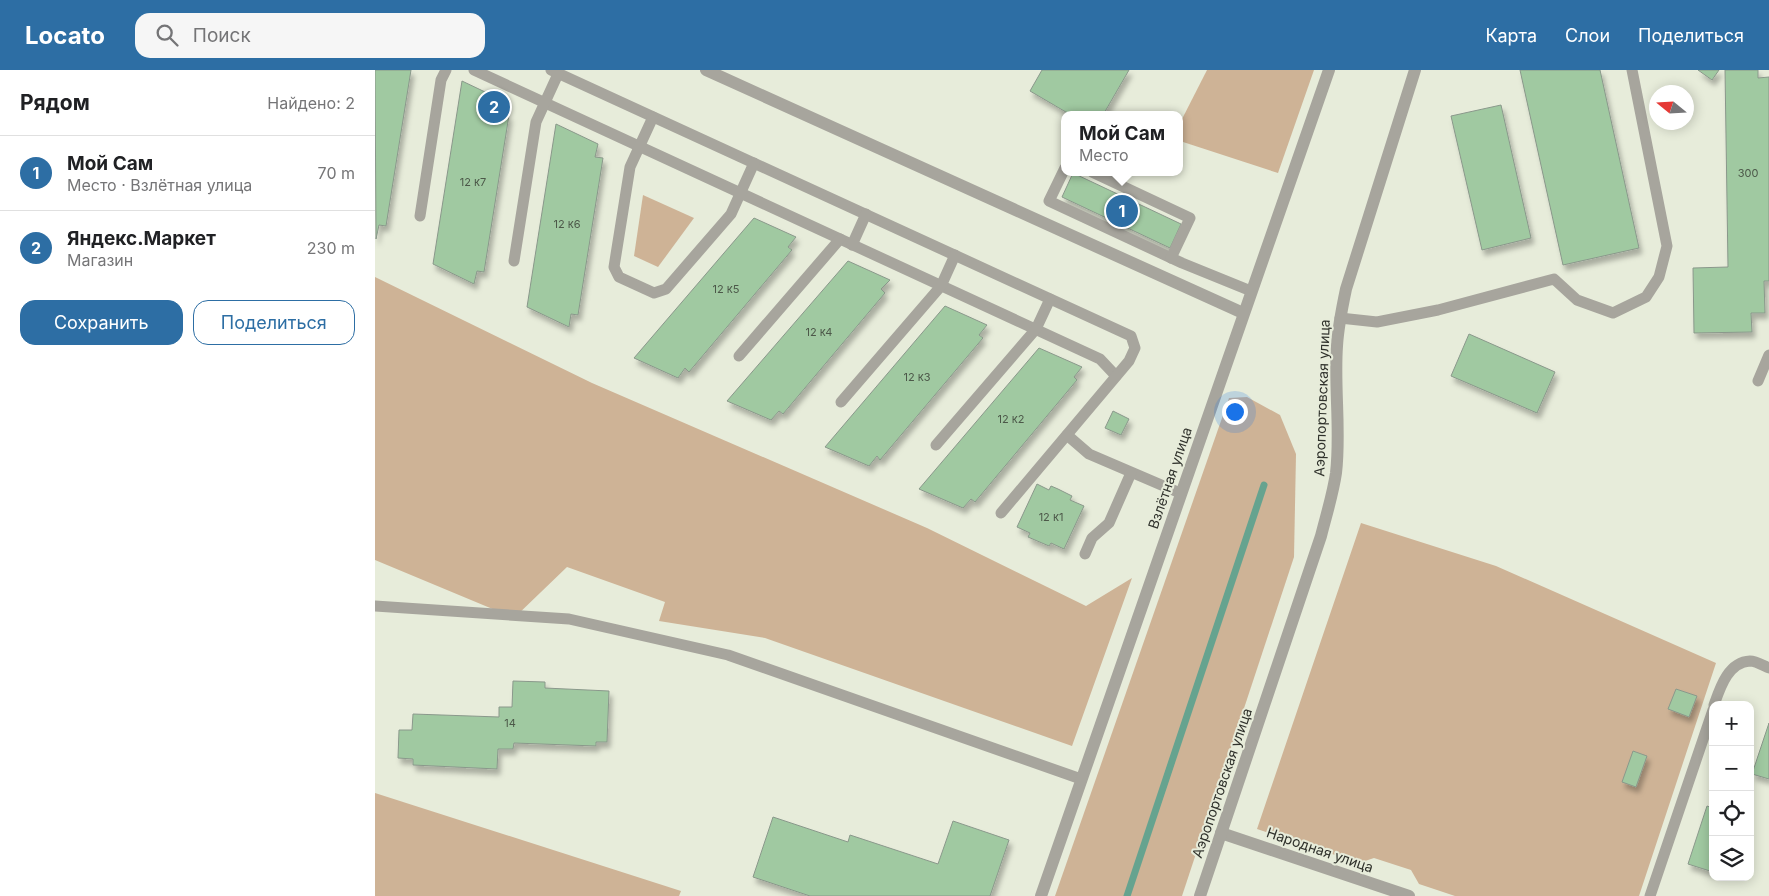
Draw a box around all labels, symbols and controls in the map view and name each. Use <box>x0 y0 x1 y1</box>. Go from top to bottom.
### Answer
search box <box>135 13 485 58</box>
text: Locato <box>25 21 105 50</box>
icon: search <box>153 21 181 49</box>
text: Поиск <box>193 24 251 47</box>
text: Карта <box>1485 25 1537 46</box>
text: Слои <box>1565 25 1610 46</box>
text: Поделиться <box>1638 25 1744 46</box>
north arrow <box>1649 85 1694 130</box>
pin: 2 <box>478 88 510 126</box>
text: Рядом <box>20 90 90 115</box>
text: Найдено: 2 <box>267 93 355 113</box>
popup <box>1061 111 1183 176</box>
text: Мой Сам <box>1079 122 1165 145</box>
text: Место <box>1079 145 1129 165</box>
text: Мой Сам <box>67 152 153 175</box>
text: 1 <box>33 163 39 183</box>
text: 70 m <box>318 163 355 183</box>
house number: 300 <box>1738 166 1758 180</box>
text: Место · Взлётная улица <box>67 175 252 195</box>
house number: 12 к7 <box>460 175 486 189</box>
pin: 1 <box>1106 192 1138 230</box>
house number: 12 к6 <box>553 217 581 231</box>
text: Яндекс.Маркет <box>67 227 216 250</box>
text: 2 <box>31 238 41 258</box>
text: 230 m <box>307 238 355 258</box>
text: Магазин <box>67 250 133 270</box>
house number: 12 к5 <box>713 282 740 296</box>
button: Сохранить <box>20 300 183 345</box>
button: Поделиться <box>193 300 355 345</box>
street label: Аэропортовская улица <box>1310 319 1333 477</box>
house number: 12 к4 <box>806 325 832 339</box>
house number: 12 к3 <box>903 370 931 384</box>
your location <box>1222 399 1248 425</box>
house number: 12 к2 <box>998 412 1024 426</box>
street label: Взлётная улица <box>1144 425 1195 531</box>
house number: 12 к1 <box>1039 510 1063 524</box>
map controls <box>1709 701 1754 881</box>
button: + <box>1709 701 1754 746</box>
street label: Аэропортовская улица <box>1188 706 1255 860</box>
house number: 14 <box>504 716 516 730</box>
button: − <box>1709 746 1754 791</box>
button: locate <box>1709 791 1754 836</box>
street label: Народная улица <box>1265 823 1376 876</box>
button: layers <box>1709 836 1754 881</box>

